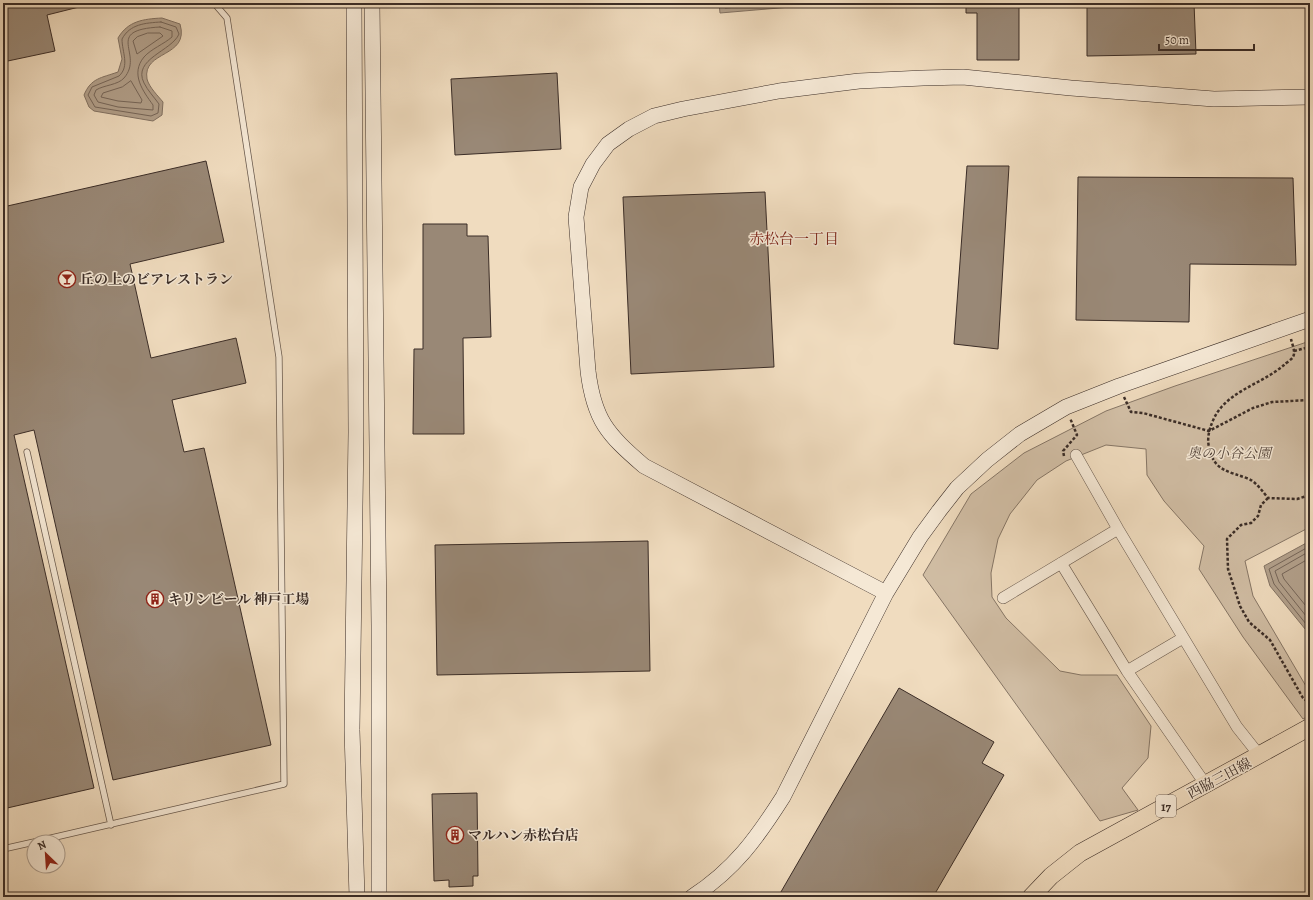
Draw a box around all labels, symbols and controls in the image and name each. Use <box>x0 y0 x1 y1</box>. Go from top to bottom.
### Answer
scale bar <box>1159 26 1254 52</box>
text: 50 m <box>1165 32 1189 48</box>
district label: 赤松台一丁目 <box>749 229 839 249</box>
bar icon: 丘の上のビアレストラン <box>57 269 77 289</box>
place label: 丘の上のビアレストラン <box>80 270 233 289</box>
park label: 奥の小谷公園 <box>1187 444 1273 463</box>
building icon: キリンビール 神戸工場 <box>145 589 165 609</box>
place label: キリンビール 神戸工場 <box>168 590 310 609</box>
street label: 西脇三田線 <box>1184 754 1255 803</box>
road number: 17 <box>1156 795 1176 817</box>
building icon: マルハン赤松台店 <box>445 825 465 845</box>
place label: マルハン赤松台店 <box>468 826 579 845</box>
north arrow <box>26 834 66 874</box>
text: N <box>35 837 49 854</box>

